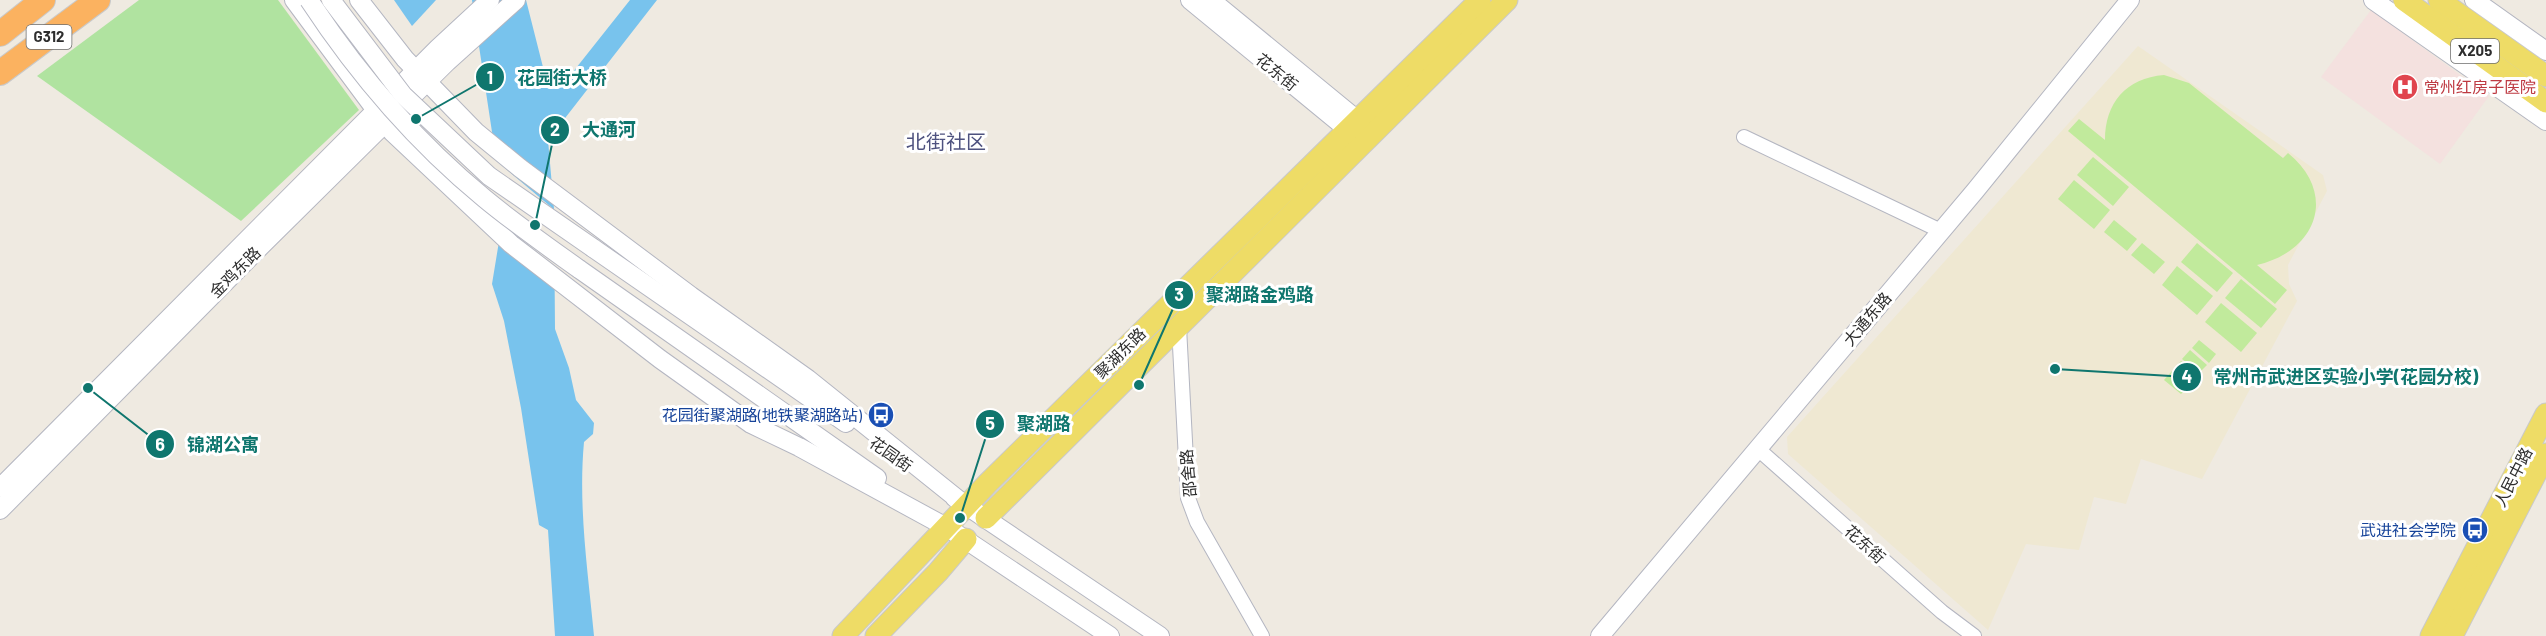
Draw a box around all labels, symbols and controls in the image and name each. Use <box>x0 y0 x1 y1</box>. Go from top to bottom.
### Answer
road number: G312 <box>26 25 72 49</box>
road number: X205 <box>2451 39 2499 63</box>
street label: 花东街 <box>1253 49 1302 94</box>
callout: 花园街大桥 <box>475 59 619 95</box>
text: 1 <box>487 66 493 88</box>
text: 花园街大桥 <box>517 66 607 88</box>
hospital icon: 常州红房子医院 <box>2390 72 2420 102</box>
place label: 常州红房子医院 <box>2424 77 2536 96</box>
callout: 大通河 <box>540 112 648 148</box>
text: 2 <box>550 118 560 140</box>
text: 大通河 <box>582 118 636 140</box>
district label: 北街社区 <box>906 129 986 153</box>
street label: 金鸡东路 <box>205 242 264 301</box>
callout: 聚湖路金鸡路 <box>1164 277 1326 313</box>
text: 3 <box>1174 283 1184 305</box>
text: 聚湖路金鸡路 <box>1206 283 1314 305</box>
street label: 大通东路 <box>1839 288 1894 349</box>
street label: 聚湖东路 <box>1090 323 1149 382</box>
callout: 常州市武进区实验小学(花园分校) <box>2172 359 2491 395</box>
text: 4 <box>2182 365 2193 387</box>
text: 常州市武进区实验小学(花园分校) <box>2214 365 2479 387</box>
bus stop icon: 花园街聚湖路(地铁聚湖路站) <box>866 400 896 430</box>
place label: 花园街聚湖路(地铁聚湖路站) <box>662 405 863 424</box>
callout: 聚湖路 <box>975 406 1083 442</box>
text: 5 <box>985 412 995 434</box>
text: 聚湖路 <box>1017 412 1071 434</box>
callout: 锦湖公寓 <box>145 426 271 462</box>
street label: 花园街 <box>866 432 916 475</box>
text: 6 <box>155 433 165 455</box>
text: 锦湖公寓 <box>187 433 259 455</box>
street label: 人民中路 <box>2490 444 2536 510</box>
street label: 邵舍路 <box>1176 448 1199 498</box>
bus stop icon: 武进社会学院 <box>2460 515 2490 545</box>
place label: 武进社会学院 <box>2360 520 2456 539</box>
street label: 花东街 <box>1841 521 1890 567</box>

